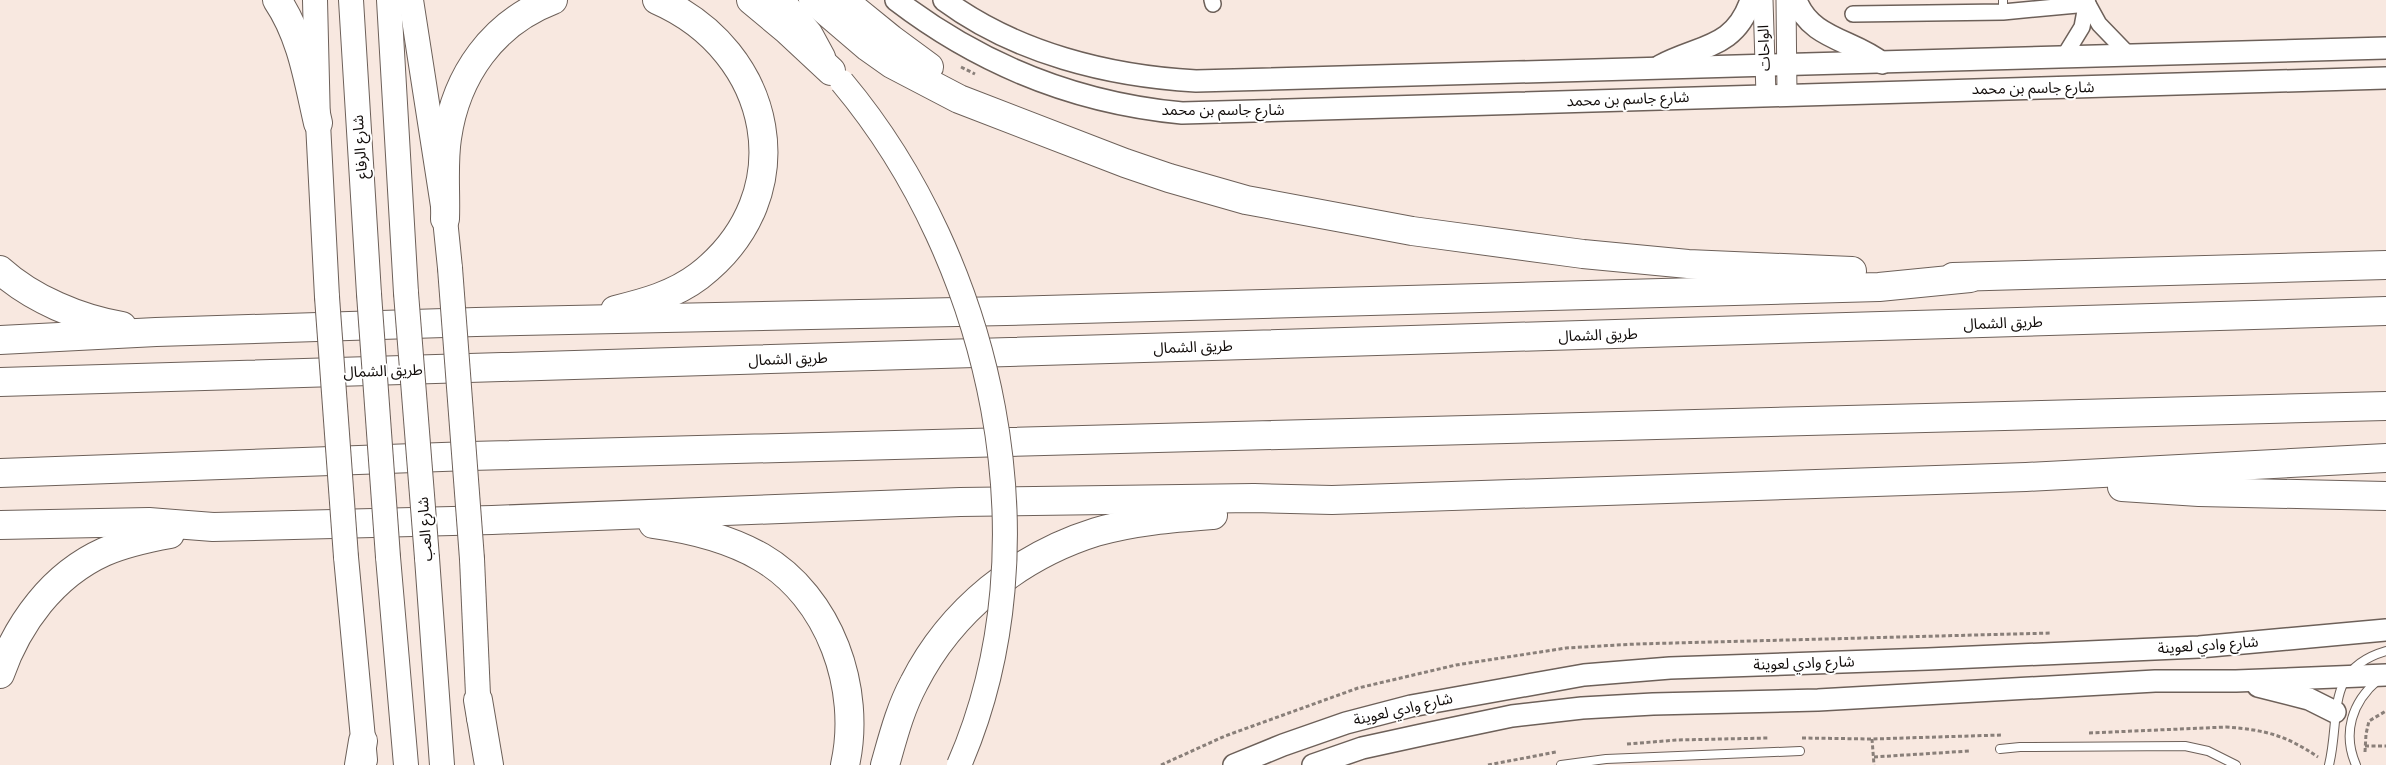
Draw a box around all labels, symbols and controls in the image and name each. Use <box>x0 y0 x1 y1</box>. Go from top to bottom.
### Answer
street label: الواحات <box>1754 25 1774 71</box>
street label: شارع جاسم بن محمد <box>1971 78 2095 101</box>
street label: شارع جاسم بن محمد <box>1566 88 1690 113</box>
street label: شارع جاسم بن محمد <box>1162 101 1285 122</box>
street label: شارع الرفاع <box>349 114 374 180</box>
street label: طريق الشمال <box>1963 313 2043 334</box>
street label: طريق الشمال <box>1558 325 1638 346</box>
street label: طريق الشمال <box>1153 337 1233 358</box>
street label: طريق الشمال <box>748 349 828 370</box>
street label: طريق الشمال <box>343 361 423 382</box>
street label: شارع العب <box>414 496 439 562</box>
street label: شارع وادي لعوينة <box>2157 632 2260 661</box>
street label: شارع وادي لعوينة <box>1753 652 1855 677</box>
street label: شارع وادي لعوينة <box>1352 689 1455 732</box>

